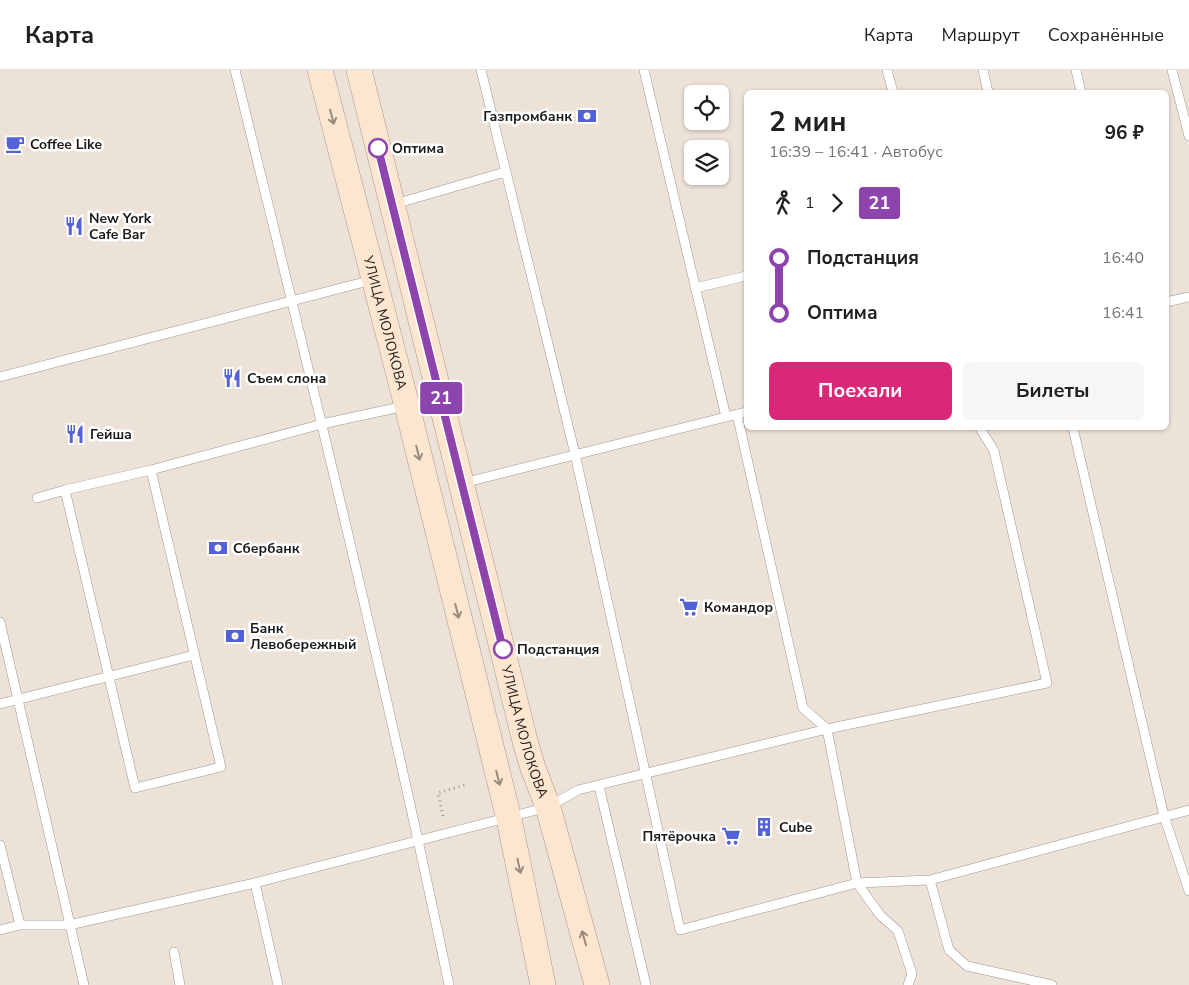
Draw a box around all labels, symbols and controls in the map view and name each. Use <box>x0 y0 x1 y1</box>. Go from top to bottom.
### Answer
text: Карта <box>25 19 94 51</box>
text: Карта <box>864 23 914 47</box>
text: Маршрут <box>942 23 1020 47</box>
text: Сохранённые <box>1048 23 1164 47</box>
map controls <box>684 85 729 185</box>
button: locate <box>684 85 729 130</box>
text: 2 мин <box>769 103 846 141</box>
bank icon: Газпромбанк <box>576 105 598 127</box>
place label: Газпромбанк <box>483 107 572 126</box>
one-way arrow <box>328 109 338 125</box>
text: 96 ₽ <box>1105 120 1144 146</box>
cafe icon: Coffee Like <box>4 133 26 155</box>
place label: Coffee Like <box>30 135 102 154</box>
marker: Оптима <box>368 138 388 158</box>
place label: Оптима <box>392 139 444 158</box>
button: layers <box>684 140 729 185</box>
text: 16:39 – 16:41 · Автобус <box>769 141 943 163</box>
icon: walk <box>769 189 797 217</box>
icon: forward <box>823 189 851 217</box>
text: 21 <box>869 191 890 215</box>
text: 1 <box>805 192 815 214</box>
place label: New York Cafe Bar <box>89 209 152 244</box>
restaurant icon: New York Cafe Bar <box>63 215 85 237</box>
text: Подстанция <box>807 245 919 271</box>
text: 16:40 <box>1102 247 1144 269</box>
street label: УЛИЦА МОЛОКОВА <box>359 253 412 392</box>
text: Оптима <box>807 300 878 326</box>
text: 16:41 <box>1102 302 1144 324</box>
button: Поехали <box>769 362 952 420</box>
button: Билеты <box>962 362 1144 420</box>
restaurant icon: Съем слона <box>221 367 243 389</box>
place label: Съем слона <box>247 369 326 388</box>
line badge: 21 <box>418 382 464 414</box>
text: 21 <box>430 386 452 410</box>
restaurant icon: Гейша <box>64 423 86 445</box>
place label: Гейша <box>90 425 132 444</box>
one-way arrow <box>414 445 424 461</box>
bank icon: Сбербанк <box>207 537 229 559</box>
place label: Сбербанк <box>233 539 300 558</box>
supermarket icon: Командор <box>678 596 700 618</box>
place label: Командор <box>704 598 773 617</box>
one-way arrow <box>453 602 462 618</box>
place label: Банк Левобережный <box>250 619 356 654</box>
bank icon: Банк Левобережный <box>224 625 246 647</box>
marker: Подстанция <box>493 639 513 659</box>
place label: Подстанция <box>517 640 599 659</box>
street label: УЛИЦА МОЛОКОВА <box>497 662 553 801</box>
one-way arrow <box>494 770 503 786</box>
building icon: Cube <box>753 816 775 838</box>
place label: Cube <box>779 818 813 837</box>
supermarket icon: Пятёрочка <box>720 825 742 847</box>
place label: Пятёрочка <box>643 827 716 846</box>
one-way arrow <box>514 858 524 874</box>
one-way arrow <box>579 930 588 946</box>

